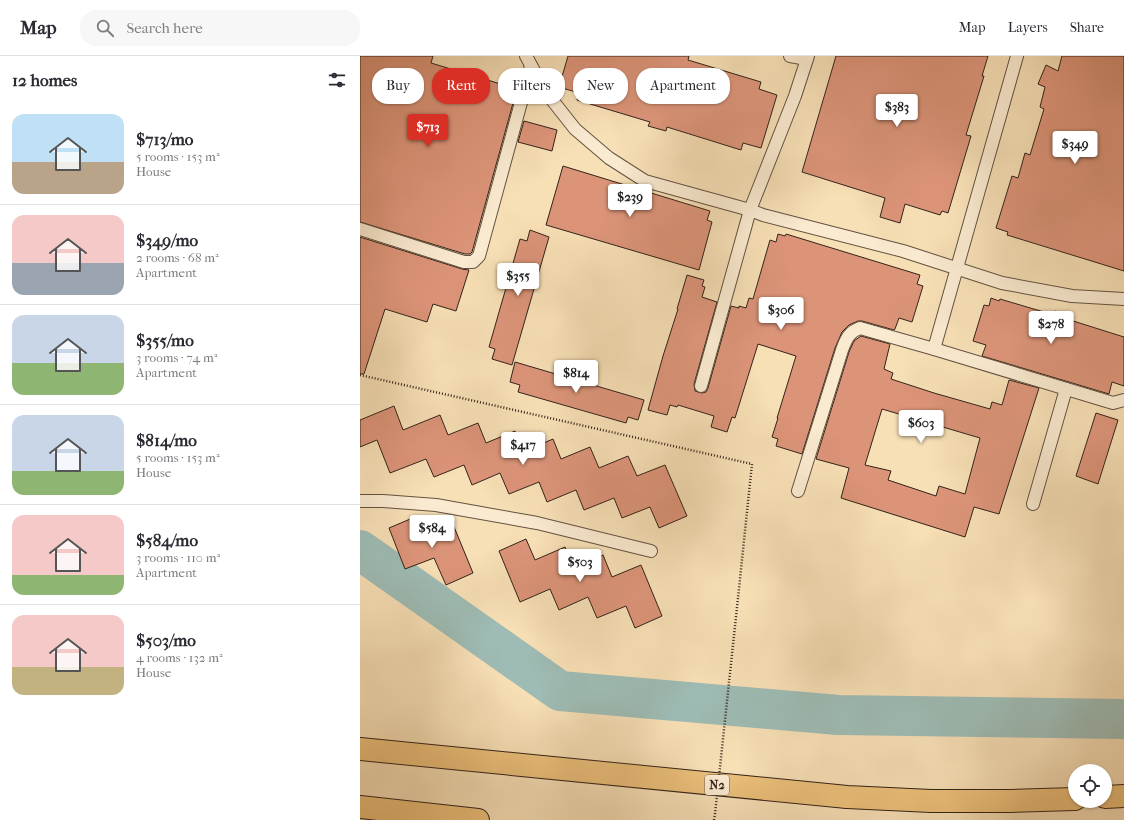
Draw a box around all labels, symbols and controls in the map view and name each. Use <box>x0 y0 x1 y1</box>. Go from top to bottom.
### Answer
search box <box>80 10 360 46</box>
text: Map <box>20 17 56 39</box>
icon: search <box>94 17 116 39</box>
text: Search here <box>126 19 203 37</box>
text: Map <box>959 19 986 36</box>
text: Layers <box>1008 19 1048 36</box>
text: Share <box>1070 19 1104 36</box>
chip: Buy <box>372 68 424 104</box>
chip: Rent <box>432 68 490 104</box>
chip: Filters <box>498 68 565 104</box>
chip: New <box>573 68 628 104</box>
chip: Apartment <box>636 68 730 104</box>
icon: filters <box>326 69 348 91</box>
text: 12 homes <box>12 70 77 90</box>
pin: $383 <box>873 94 921 128</box>
text: $383 <box>885 99 909 114</box>
pin: $713 <box>404 114 452 148</box>
text: $713 <box>416 119 440 134</box>
text: $713/mo <box>136 129 193 149</box>
icon: home <box>44 130 92 178</box>
pin: $349 <box>1051 131 1099 165</box>
text: $349 <box>1062 136 1088 151</box>
text: 5 rooms · 153 m² <box>136 149 220 164</box>
text: House <box>136 164 171 179</box>
pin: $239 <box>606 184 654 218</box>
text: $239 <box>617 189 643 204</box>
text: $349/mo <box>136 230 198 250</box>
icon: home <box>44 231 92 279</box>
text: 2 rooms · 68 m² <box>136 250 219 265</box>
pin: $355 <box>494 263 542 297</box>
text: Apartment <box>136 265 197 280</box>
text: $355 <box>506 268 530 283</box>
pin: $306 <box>757 297 805 331</box>
text: $306 <box>768 302 794 317</box>
pin: $278 <box>1027 311 1075 345</box>
text: $278 <box>1038 316 1064 331</box>
text: $355/mo <box>136 330 194 350</box>
icon: home <box>44 331 92 379</box>
text: 3 rooms · 74 m² <box>136 350 217 365</box>
pin: $814 <box>552 360 600 394</box>
text: Apartment <box>136 365 197 380</box>
text: $814 <box>563 365 589 380</box>
pin: $603 <box>897 410 945 444</box>
text: $603 <box>908 415 934 430</box>
text: $814/mo <box>136 430 197 450</box>
icon: home <box>44 431 92 479</box>
pin: $417 <box>499 432 547 466</box>
text: $417 <box>510 437 536 452</box>
text: 5 rooms · 153 m² <box>136 450 220 465</box>
text: House <box>136 465 171 480</box>
pin: $584 <box>408 515 456 549</box>
text: $584 <box>419 520 445 535</box>
text: $584/mo <box>136 530 198 550</box>
icon: home <box>44 531 92 579</box>
pin: $503 <box>556 549 604 583</box>
text: 3 rooms · 110 m² <box>136 550 220 565</box>
text: $503 <box>567 554 593 569</box>
text: Apartment <box>136 565 197 580</box>
text: $503/mo <box>136 630 196 650</box>
icon: home <box>44 631 92 679</box>
text: 4 rooms · 132 m² <box>136 650 223 665</box>
text: House <box>136 665 171 680</box>
map controls <box>1068 764 1112 808</box>
button: locate <box>1068 764 1112 808</box>
road number: N2 <box>705 775 729 795</box>

